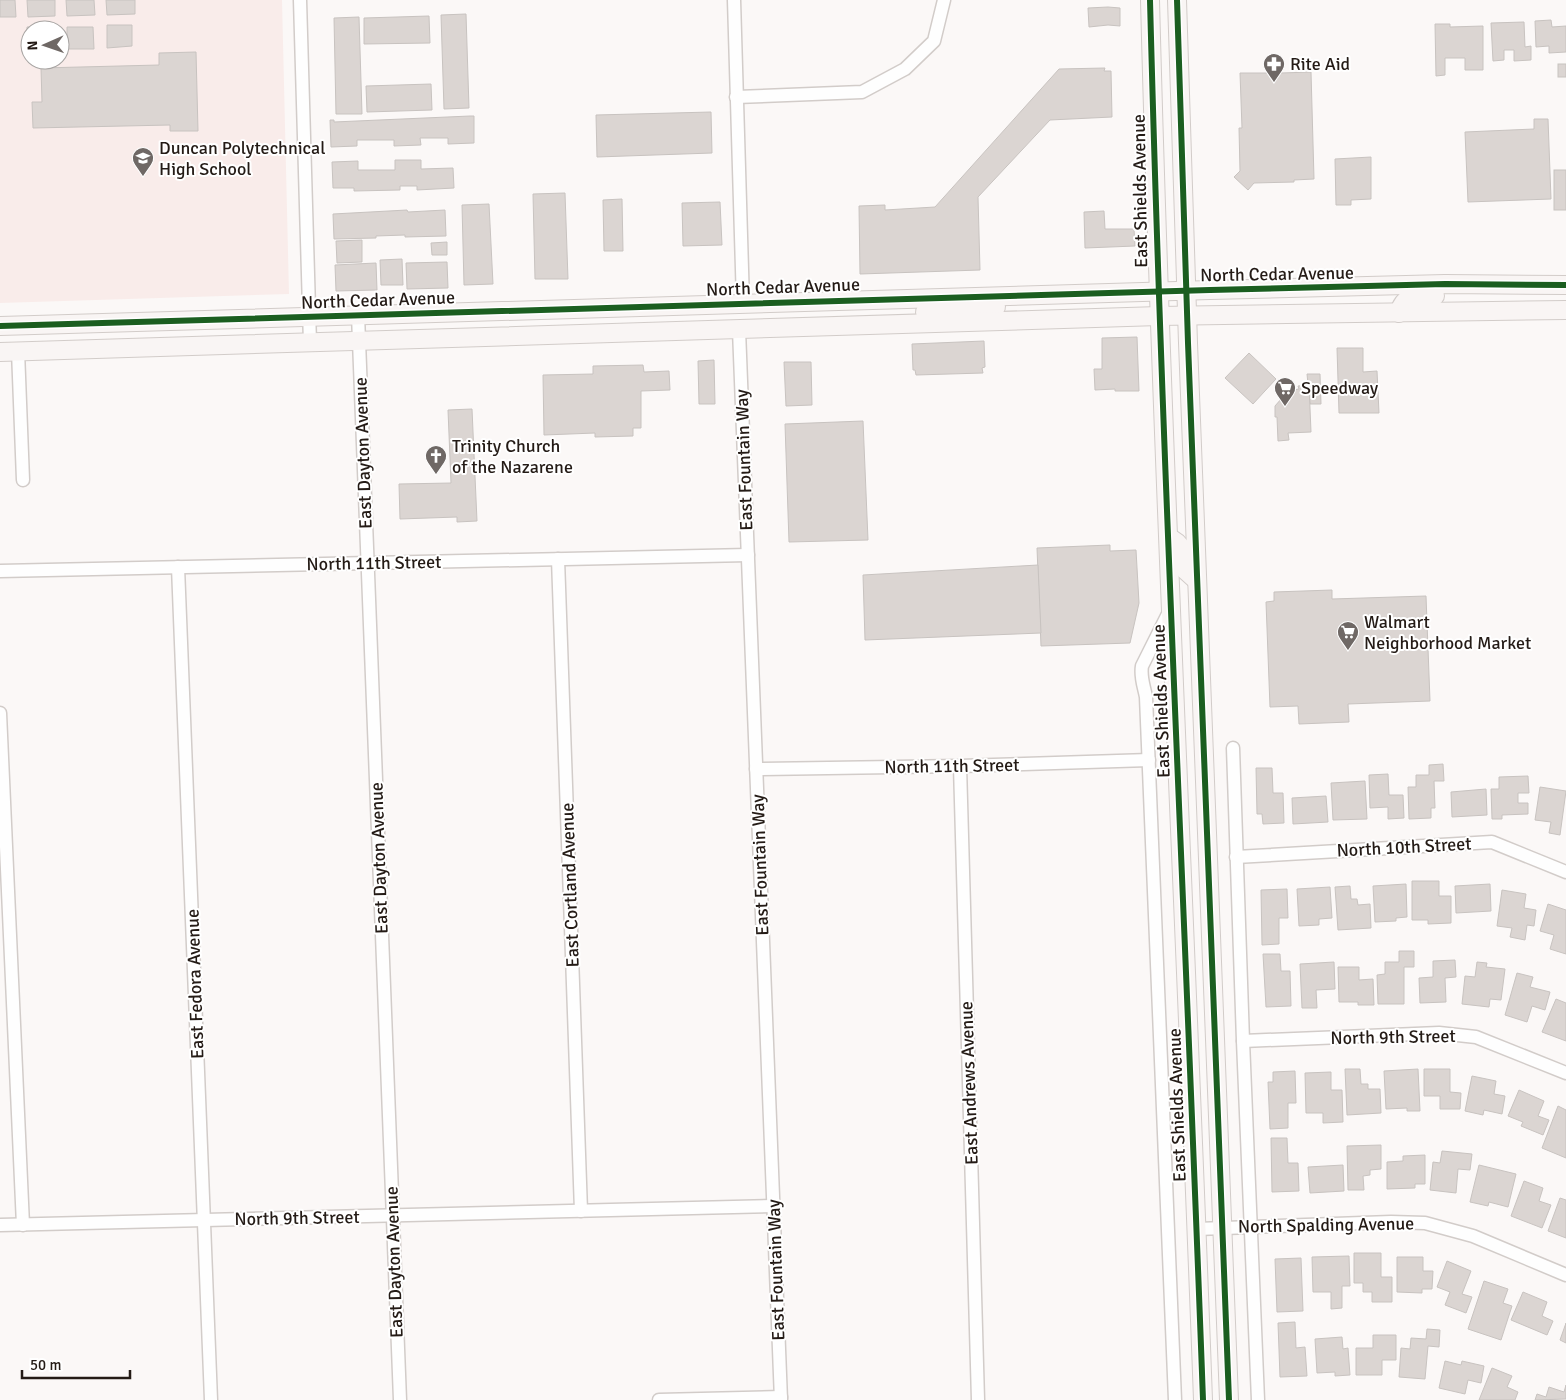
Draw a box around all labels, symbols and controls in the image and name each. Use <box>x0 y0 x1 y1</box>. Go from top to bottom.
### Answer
north arrow <box>20 20 70 70</box>
text: N <box>24 40 41 51</box>
pharmacy icon: Rite Aid <box>1262 52 1286 83</box>
place label: Rite Aid <box>1290 53 1350 75</box>
street label: East Shields Avenue <box>1128 114 1152 268</box>
place label: Duncan Polytechnical High School <box>159 137 326 180</box>
school or university icon: Duncan Polytechnical High School <box>131 146 155 177</box>
street label: North Cedar Avenue <box>1200 262 1354 286</box>
street label: North Cedar Avenue <box>706 273 860 301</box>
street label: North Cedar Avenue <box>301 286 455 314</box>
supermarket icon: Speedway <box>1273 376 1297 407</box>
street label: East Dayton Avenue <box>349 377 377 529</box>
place label: Speedway <box>1301 377 1379 399</box>
street label: East Fountain Way <box>731 388 757 531</box>
place label: Trinity Church of the Nazarene <box>452 435 573 478</box>
church icon: Trinity Church of the Nazarene <box>424 444 448 475</box>
street label: North 11th Street <box>306 551 442 575</box>
place label: Walmart Neighborhood Market <box>1364 611 1531 654</box>
supermarket icon: Walmart Neighborhood Market <box>1336 620 1360 651</box>
street label: East Shields Avenue <box>1147 624 1175 778</box>
street label: North 11th Street <box>884 754 1020 778</box>
street label: East Dayton Avenue <box>365 782 393 934</box>
street label: East Fountain Way <box>747 793 773 936</box>
street label: East Cortland Avenue <box>556 802 584 968</box>
street label: North 10th Street <box>1336 832 1472 862</box>
street label: East Fedora Avenue <box>181 909 209 1059</box>
street label: East Andrews Avenue <box>955 1001 983 1165</box>
street label: North 9th Street <box>1330 1025 1456 1049</box>
street label: East Shields Avenue <box>1163 1028 1191 1182</box>
street label: East Dayton Avenue <box>380 1186 408 1338</box>
street label: East Fountain Way <box>763 1198 789 1341</box>
street label: North 9th Street <box>234 1206 360 1230</box>
street label: North Spalding Avenue <box>1238 1212 1414 1238</box>
scale bar <box>22 1348 130 1380</box>
text: 50 m <box>30 1356 61 1374</box>

